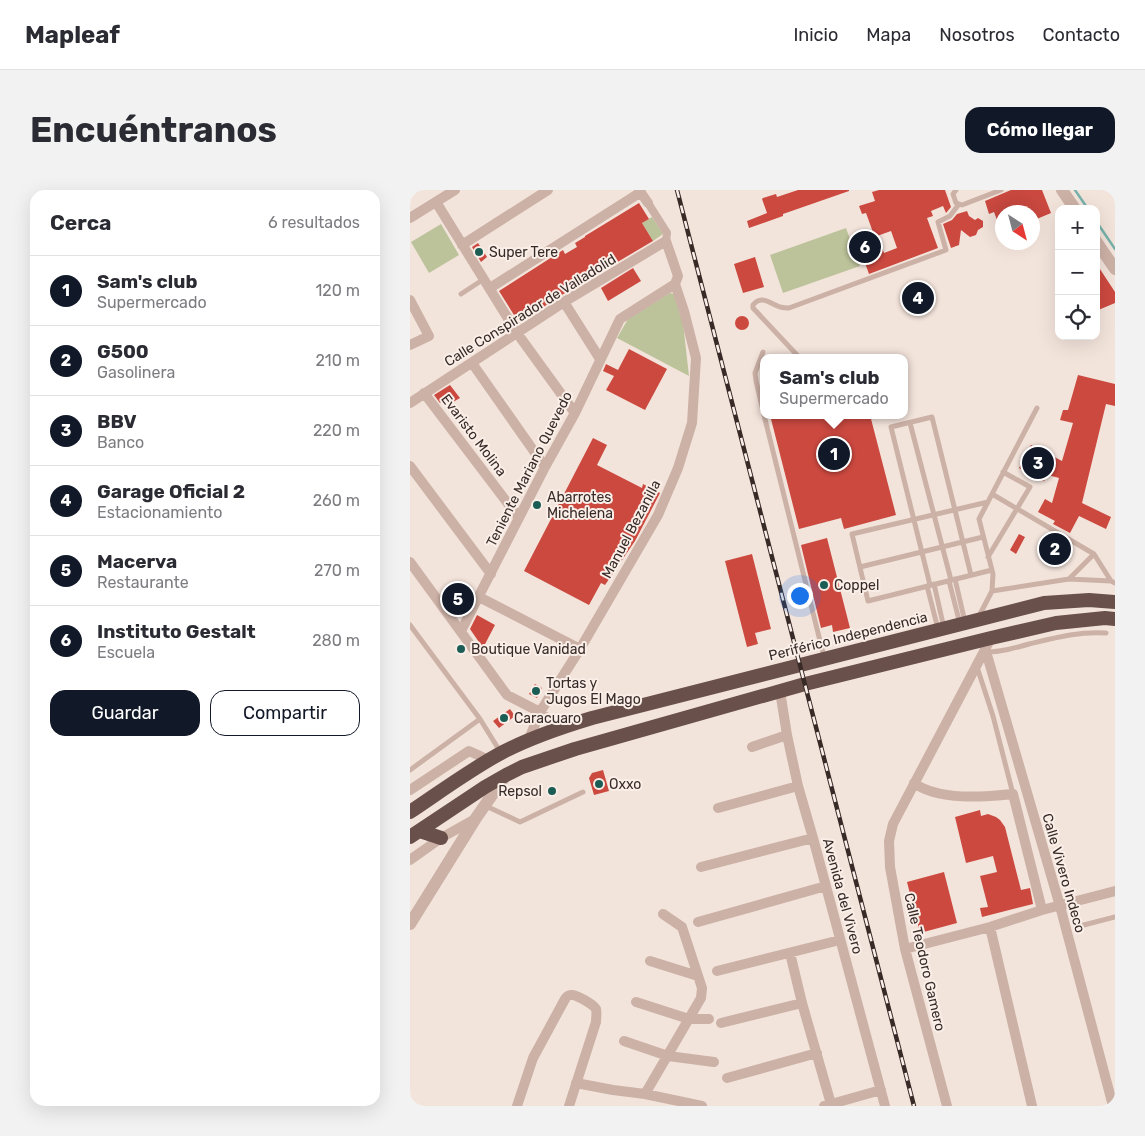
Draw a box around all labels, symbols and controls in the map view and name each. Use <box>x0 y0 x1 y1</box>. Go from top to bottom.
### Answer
text: Mapleaf <box>25 21 120 49</box>
text: Inicio <box>793 24 838 46</box>
text: Mapa <box>866 24 911 46</box>
text: Nosotros <box>939 24 1015 46</box>
text: Contacto <box>1043 24 1120 46</box>
button: Cómo llegar <box>965 107 1115 153</box>
text: Encuéntranos <box>30 109 277 151</box>
north arrow <box>995 205 1040 250</box>
map controls <box>1055 205 1100 340</box>
button: + <box>1055 205 1100 250</box>
text: Cerca <box>50 210 111 235</box>
text: 6 resultados <box>268 213 360 232</box>
pin: 6 <box>849 228 881 266</box>
place label: Super Tere <box>489 244 558 261</box>
marker: Super Tere <box>473 246 485 258</box>
button: − <box>1055 250 1100 295</box>
street label: Calle Conspirador de Valladolid <box>441 251 619 370</box>
text: Sam's club <box>97 270 197 293</box>
pin: 4 <box>902 279 934 317</box>
text: 1 <box>62 281 70 300</box>
text: 120 m <box>315 281 360 300</box>
text: Supermercado <box>97 293 207 312</box>
button: locate <box>1055 295 1100 340</box>
text: G500 <box>97 340 149 363</box>
text: 2 <box>61 351 71 370</box>
text: 210 m <box>315 351 360 370</box>
popup <box>760 354 908 419</box>
text: Gasolinera <box>97 363 175 382</box>
text: Sam's club <box>779 366 880 389</box>
street label: Teniente Mariano Quevedo <box>483 389 576 550</box>
text: Supermercado <box>779 389 889 408</box>
street label: Evaristo Molina <box>437 391 510 480</box>
text: BBV <box>97 410 137 433</box>
text: 3 <box>61 421 71 440</box>
text: 220 m <box>313 421 360 440</box>
text: Banco <box>97 433 144 452</box>
pin: 1 <box>818 435 850 473</box>
pin: 3 <box>1022 444 1054 482</box>
street label: Manuel Bezanilla <box>598 477 665 581</box>
text: Garage Oficial 2 <box>97 480 245 503</box>
place label: Abarrotes Michelena <box>547 489 613 522</box>
text: 4 <box>61 491 71 510</box>
text: 260 m <box>313 491 360 510</box>
marker: Abarrotes Michelena <box>531 499 543 511</box>
text: Estacionamiento <box>97 503 222 522</box>
pin: 2 <box>1039 530 1071 568</box>
text: Macerva <box>97 550 177 573</box>
text: 5 <box>61 561 71 580</box>
text: 270 m <box>314 561 360 580</box>
text: Restaurante <box>97 573 189 592</box>
place label: Coppel <box>834 577 879 594</box>
marker: Coppel <box>818 579 830 591</box>
pin: 5 <box>442 580 474 618</box>
your location <box>787 583 813 609</box>
street label: Periférico Independencia <box>767 609 929 664</box>
text: Instituto Gestalt <box>97 620 256 643</box>
text: 6 <box>61 631 71 650</box>
text: 280 m <box>312 631 360 650</box>
place label: Boutique Vanidad <box>471 641 586 658</box>
text: Escuela <box>97 643 155 662</box>
marker: Boutique Vanidad <box>455 643 467 655</box>
place label: Tortas y Jugos El Mago <box>546 675 641 708</box>
marker: Tortas y Jugos El Mago <box>530 685 542 697</box>
button: Guardar <box>50 690 200 736</box>
button: Compartir <box>210 690 360 736</box>
place label: Caracuaro <box>514 710 581 727</box>
marker: Caracuaro <box>498 712 510 724</box>
place label: Oxxo <box>609 776 641 793</box>
marker: Oxxo <box>593 778 605 790</box>
place label: Repsol <box>498 783 542 800</box>
marker: Repsol <box>546 785 558 797</box>
street label: Calle Vivero Indeco <box>1038 811 1089 935</box>
street label: Avenida del Vivero <box>819 836 866 956</box>
street label: Calle Teodoro Gamero <box>900 891 949 1033</box>

